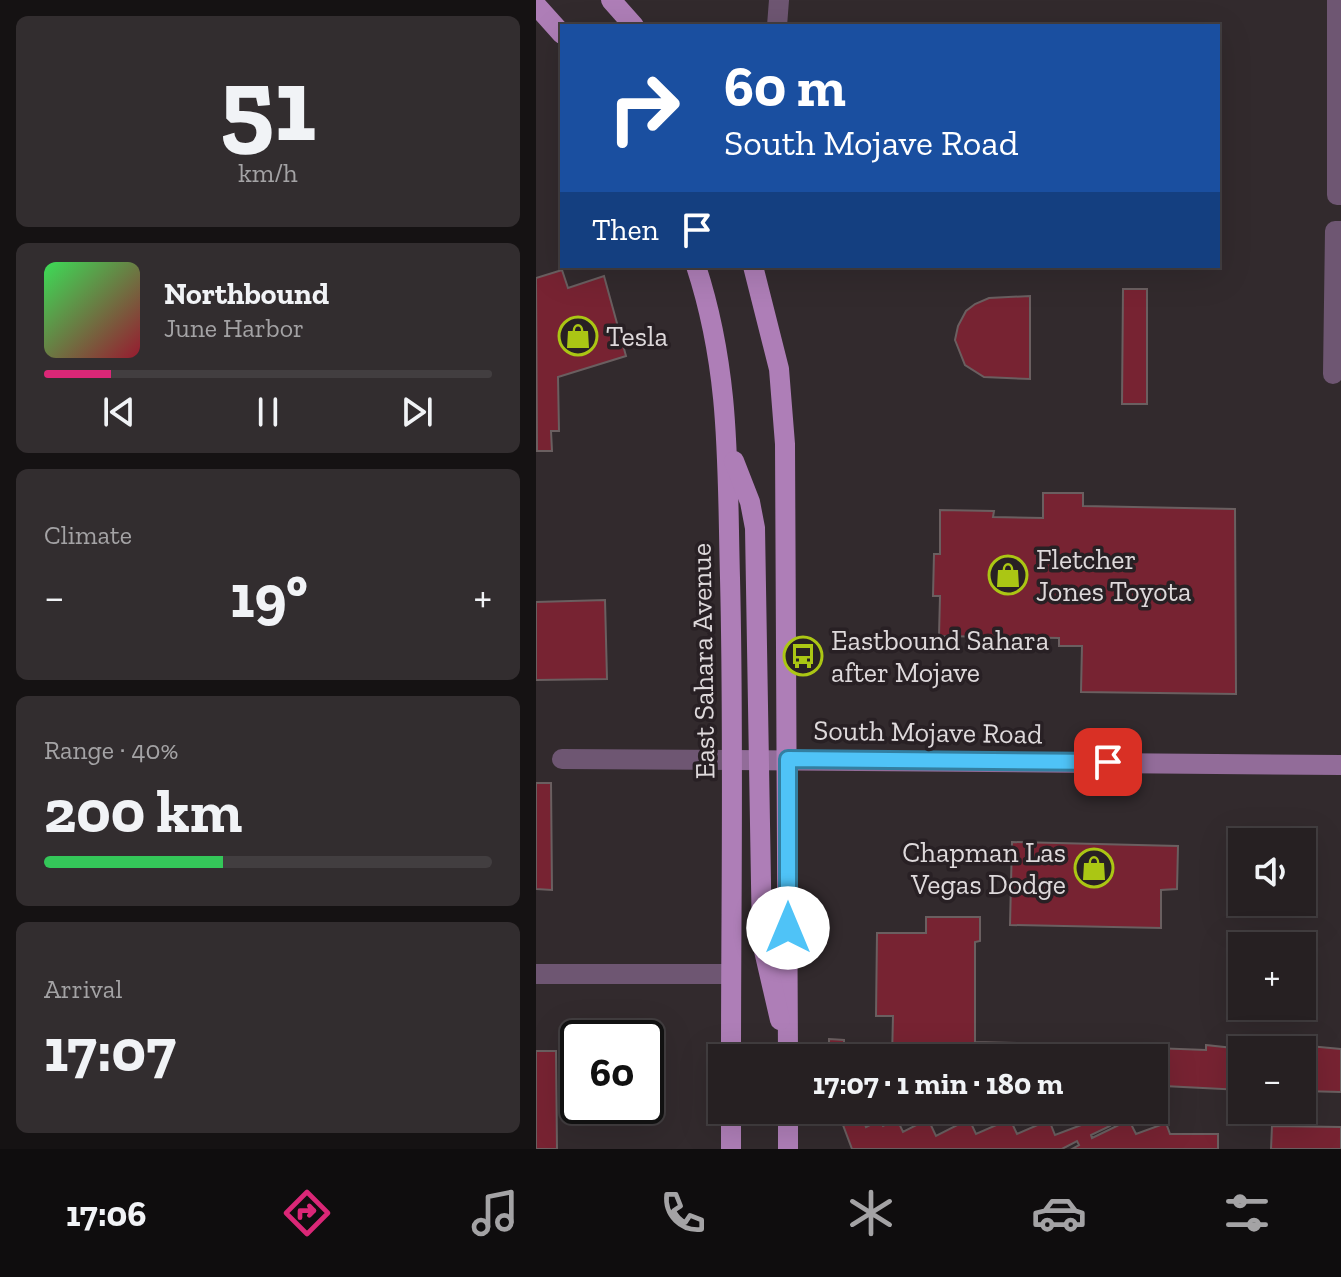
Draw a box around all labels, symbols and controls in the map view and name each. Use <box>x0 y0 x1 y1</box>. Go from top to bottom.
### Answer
text: 51 <box>220 42 316 167</box>
text: 60 m <box>724 53 846 120</box>
icon: right <box>592 56 696 160</box>
text: South Mojave Road <box>724 121 1018 164</box>
text: km/h <box>238 157 298 189</box>
icon: arrive <box>675 208 719 252</box>
text: Then <box>592 212 659 248</box>
text: Northbound <box>164 276 329 312</box>
text: June Harbor <box>164 312 304 344</box>
shop icon: Tesla <box>557 315 599 357</box>
place label: Tesla <box>606 320 668 353</box>
icon: previous <box>97 390 141 434</box>
icon: pause <box>246 390 290 434</box>
icon: next <box>395 390 439 434</box>
text: Climate <box>44 519 132 551</box>
street label: East Sahara Avenue <box>684 543 722 779</box>
place label: Fletcher Jones Toyota <box>1036 543 1192 608</box>
shop icon: Fletcher Jones Toyota <box>987 554 1029 596</box>
text: 19° <box>230 560 308 632</box>
text: − <box>44 570 65 623</box>
text: + <box>473 570 492 623</box>
place label: Eastbound Sahara after Mojave <box>831 624 1050 689</box>
bus stop icon: Eastbound Sahara after Mojave <box>782 635 824 677</box>
street label: South Mojave Road <box>813 714 1043 750</box>
pin <box>1074 728 1142 796</box>
text: Range · 40% <box>44 734 178 766</box>
icon: arrive <box>1086 740 1130 784</box>
text: 200 km <box>44 775 242 847</box>
map controls <box>1228 828 1316 1124</box>
button: sound <box>1228 828 1316 916</box>
place label: Chapman Las Vegas Dodge <box>902 836 1066 901</box>
shop icon: Chapman Las Vegas Dodge <box>1073 847 1115 889</box>
position arrow <box>746 886 830 970</box>
button: + <box>1228 932 1316 1020</box>
text: Arrival <box>44 973 122 1005</box>
text: 17:07 <box>44 1014 176 1086</box>
speed limit sign: 60 <box>560 1020 664 1124</box>
button: − <box>1228 1036 1316 1124</box>
text: 17:07 · 1 min · 180 m <box>813 1066 1063 1102</box>
icon: directions <box>279 1185 335 1241</box>
icon: music <box>467 1185 523 1241</box>
icon: phone <box>655 1185 711 1241</box>
icon: climate <box>843 1185 899 1241</box>
icon: car <box>1031 1185 1087 1241</box>
icon: filters <box>1219 1185 1275 1241</box>
text: 17:06 <box>66 1192 147 1235</box>

